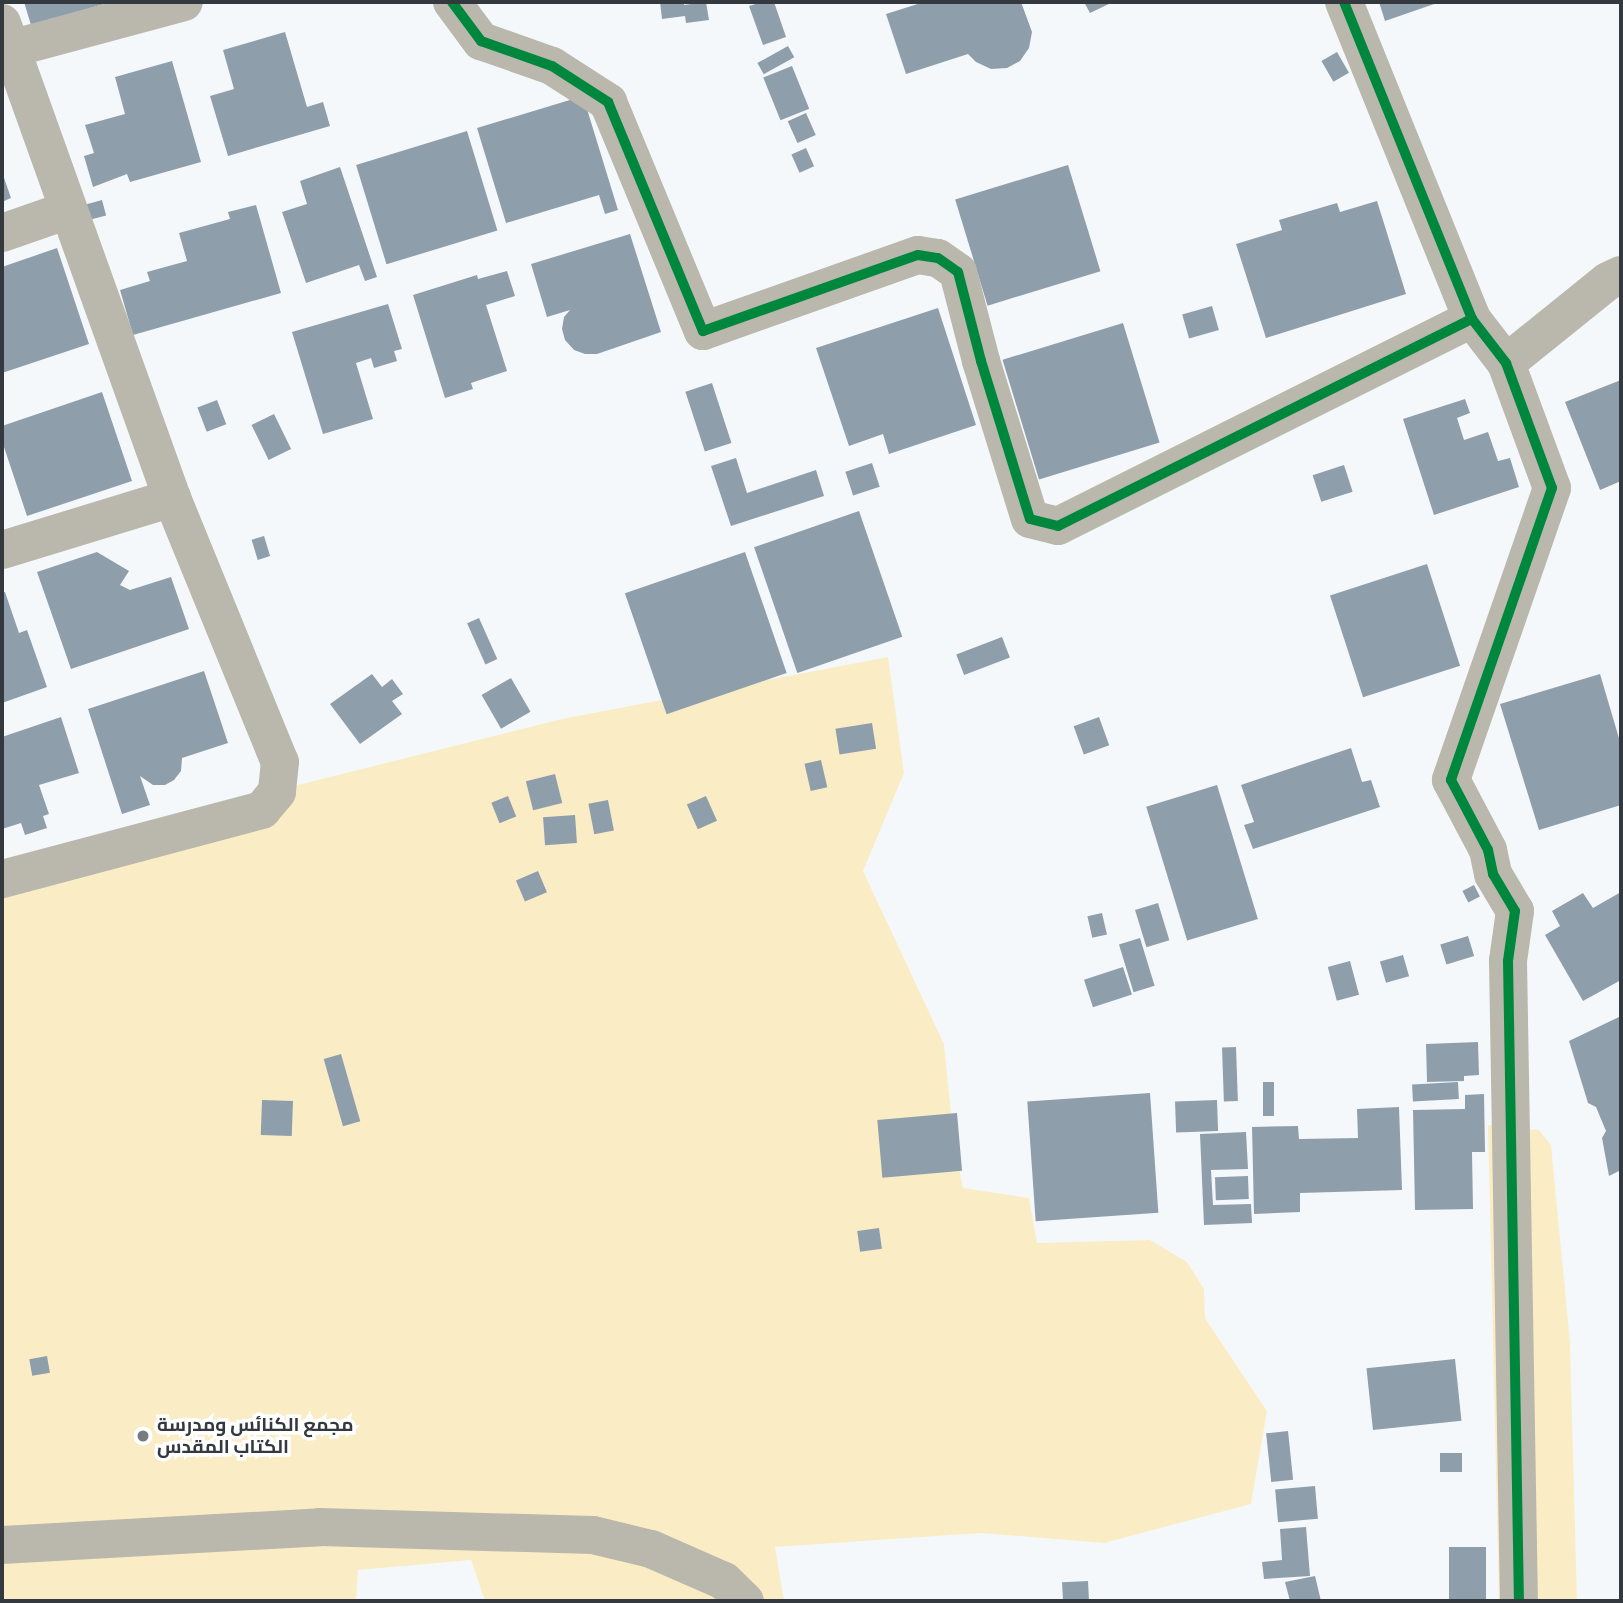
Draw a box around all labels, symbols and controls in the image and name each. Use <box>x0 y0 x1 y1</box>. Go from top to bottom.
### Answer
place label: مجمع الكنائس ومدرسة الكتاب المقدس <box>157 1414 354 1458</box>
marker: مجمع الكنائس ومدرسة الكتاب المقدس <box>135 1428 151 1444</box>

